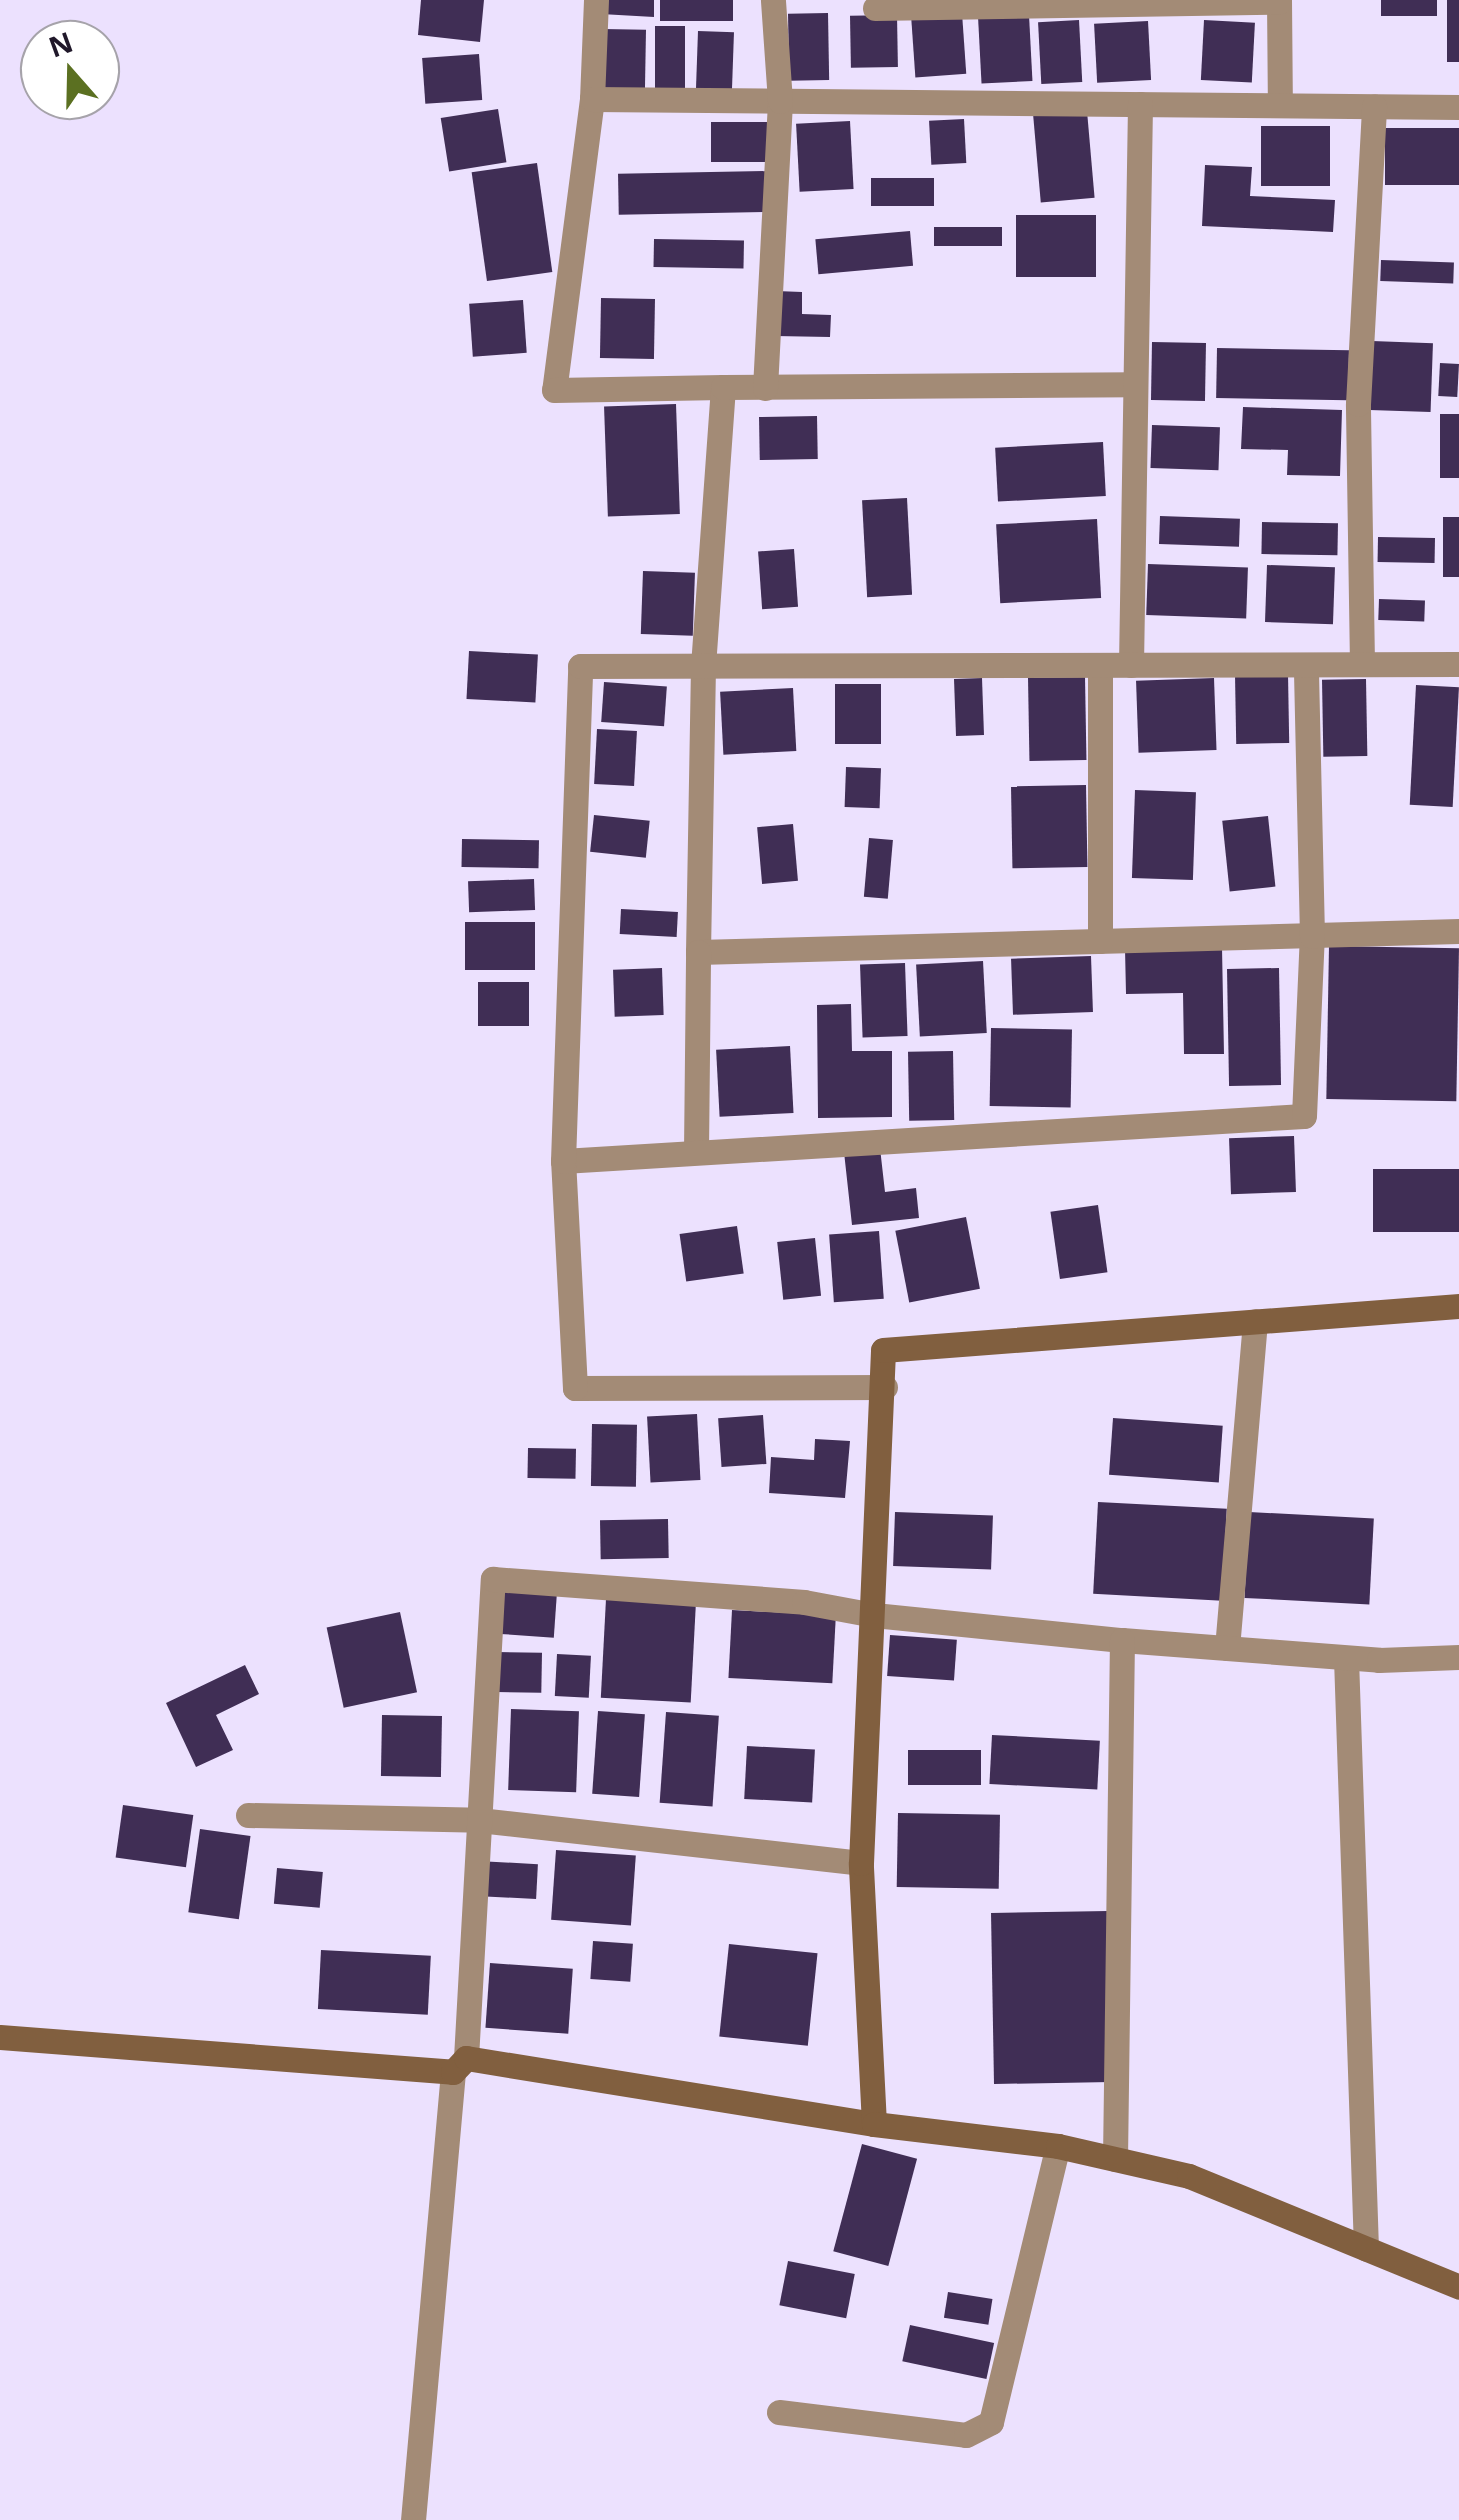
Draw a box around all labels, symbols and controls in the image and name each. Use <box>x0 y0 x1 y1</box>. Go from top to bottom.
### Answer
north arrow <box>20 20 120 120</box>
text: N <box>43 22 78 65</box>

